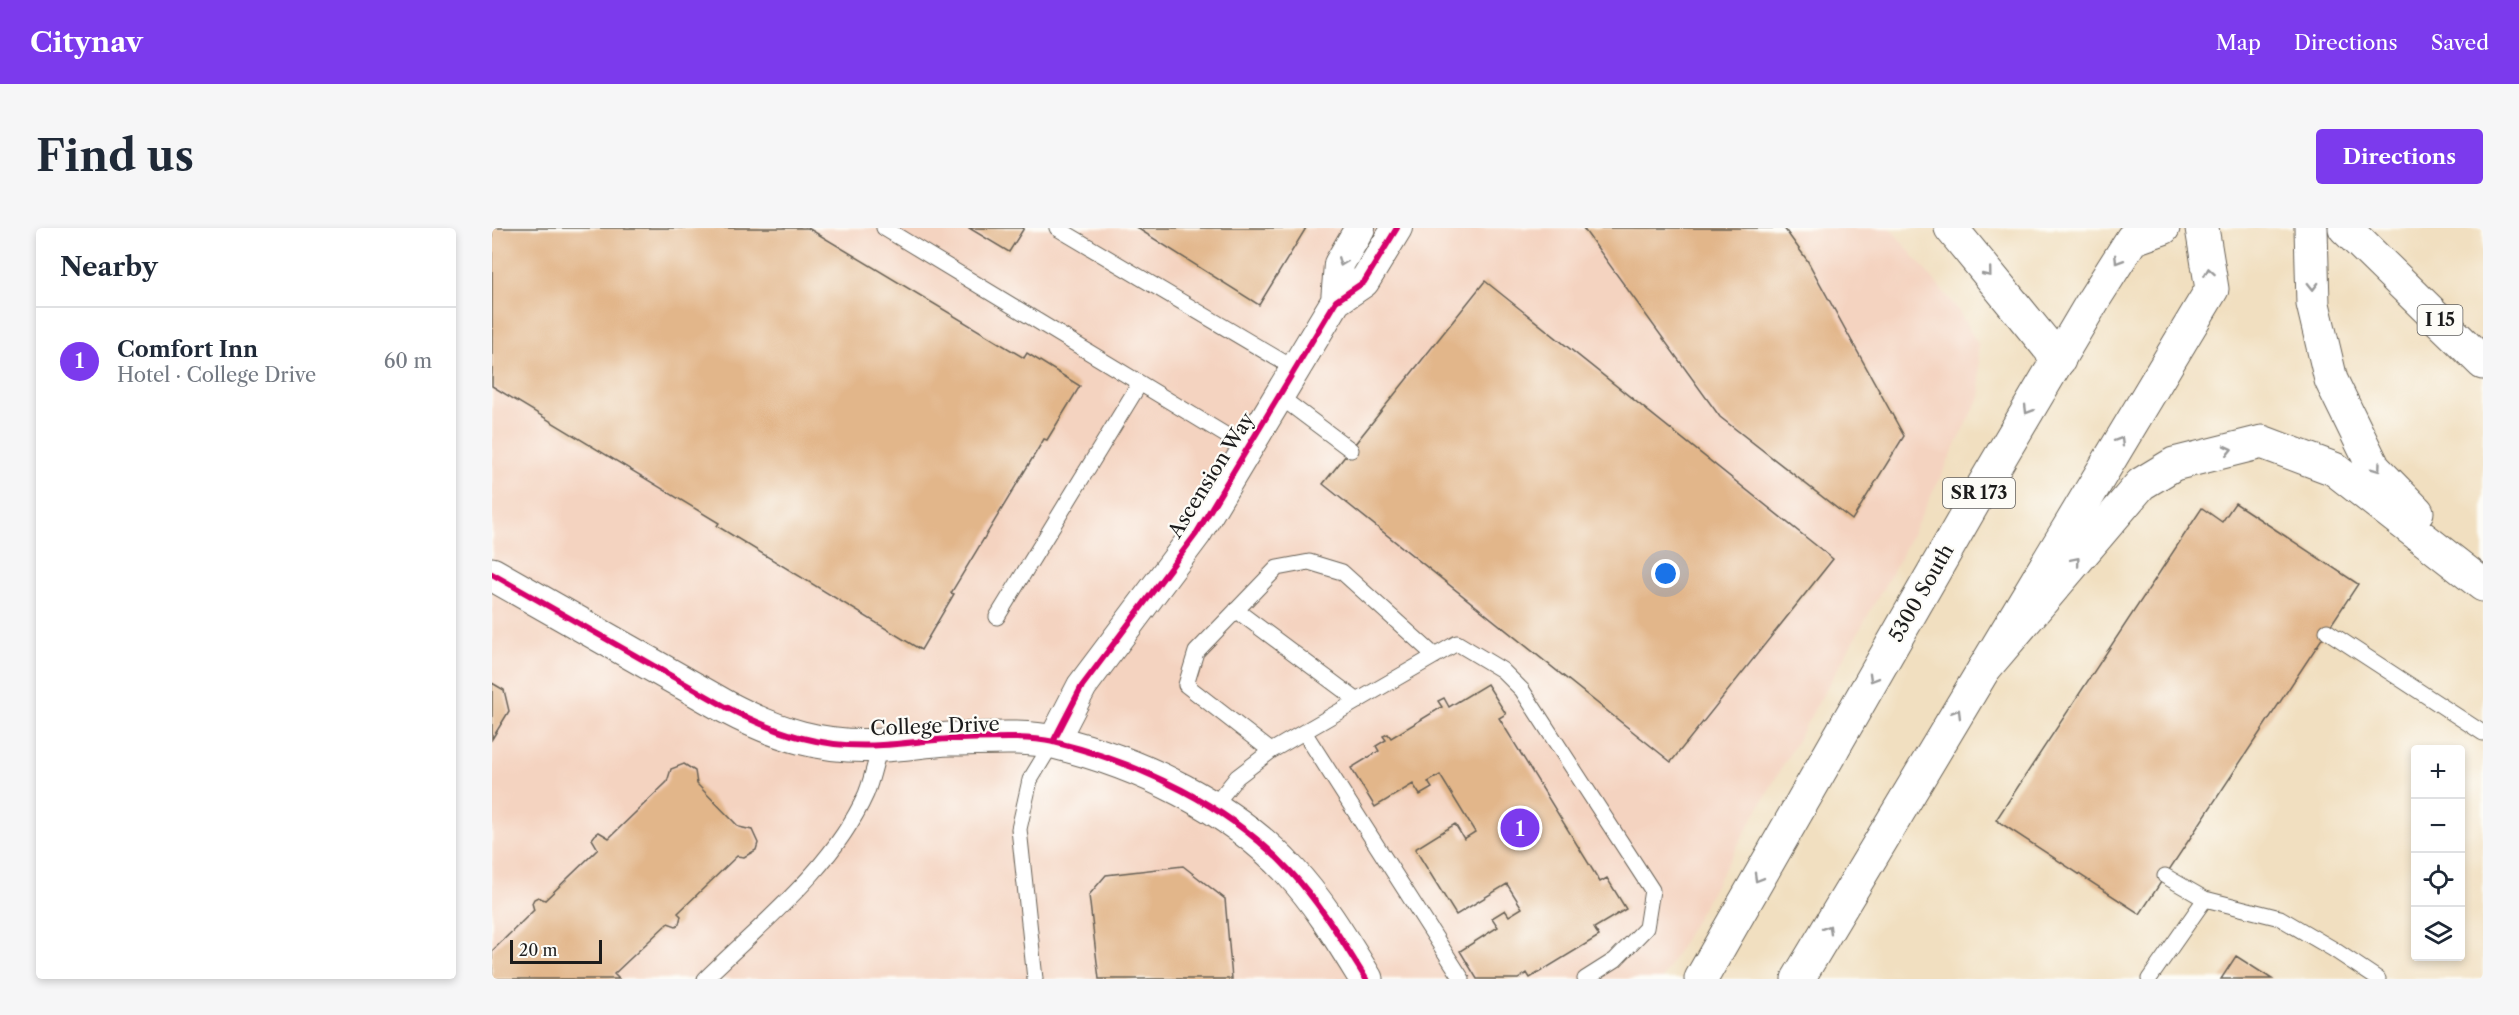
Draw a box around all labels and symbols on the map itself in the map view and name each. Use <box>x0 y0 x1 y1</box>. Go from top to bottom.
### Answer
one-way arrow <box>2114 254 2126 264</box>
one-way arrow <box>1336 257 1349 267</box>
one-way arrow <box>1980 266 1991 277</box>
one-way arrow <box>2204 268 2216 277</box>
one-way arrow <box>2306 282 2319 291</box>
road number: I 15 <box>2418 305 2462 335</box>
one-way arrow <box>2024 404 2036 414</box>
street label: Ascension Way <box>1162 407 1260 543</box>
one-way arrow <box>2113 437 2125 447</box>
one-way arrow <box>2223 444 2233 457</box>
one-way arrow <box>2369 462 2380 473</box>
road number: SR 173 <box>1943 478 2015 508</box>
street label: 5300 South <box>1883 540 1959 646</box>
one-way arrow <box>2069 557 2080 568</box>
your location <box>1651 559 1680 588</box>
one-way arrow <box>1868 672 1880 682</box>
one-way arrow <box>1950 709 1962 719</box>
street label: College Drive <box>870 712 1000 740</box>
pin: 1 <box>1500 806 1540 850</box>
one-way arrow <box>1754 872 1765 882</box>
one-way arrow <box>1821 925 1832 935</box>
scale bar <box>510 937 602 964</box>

